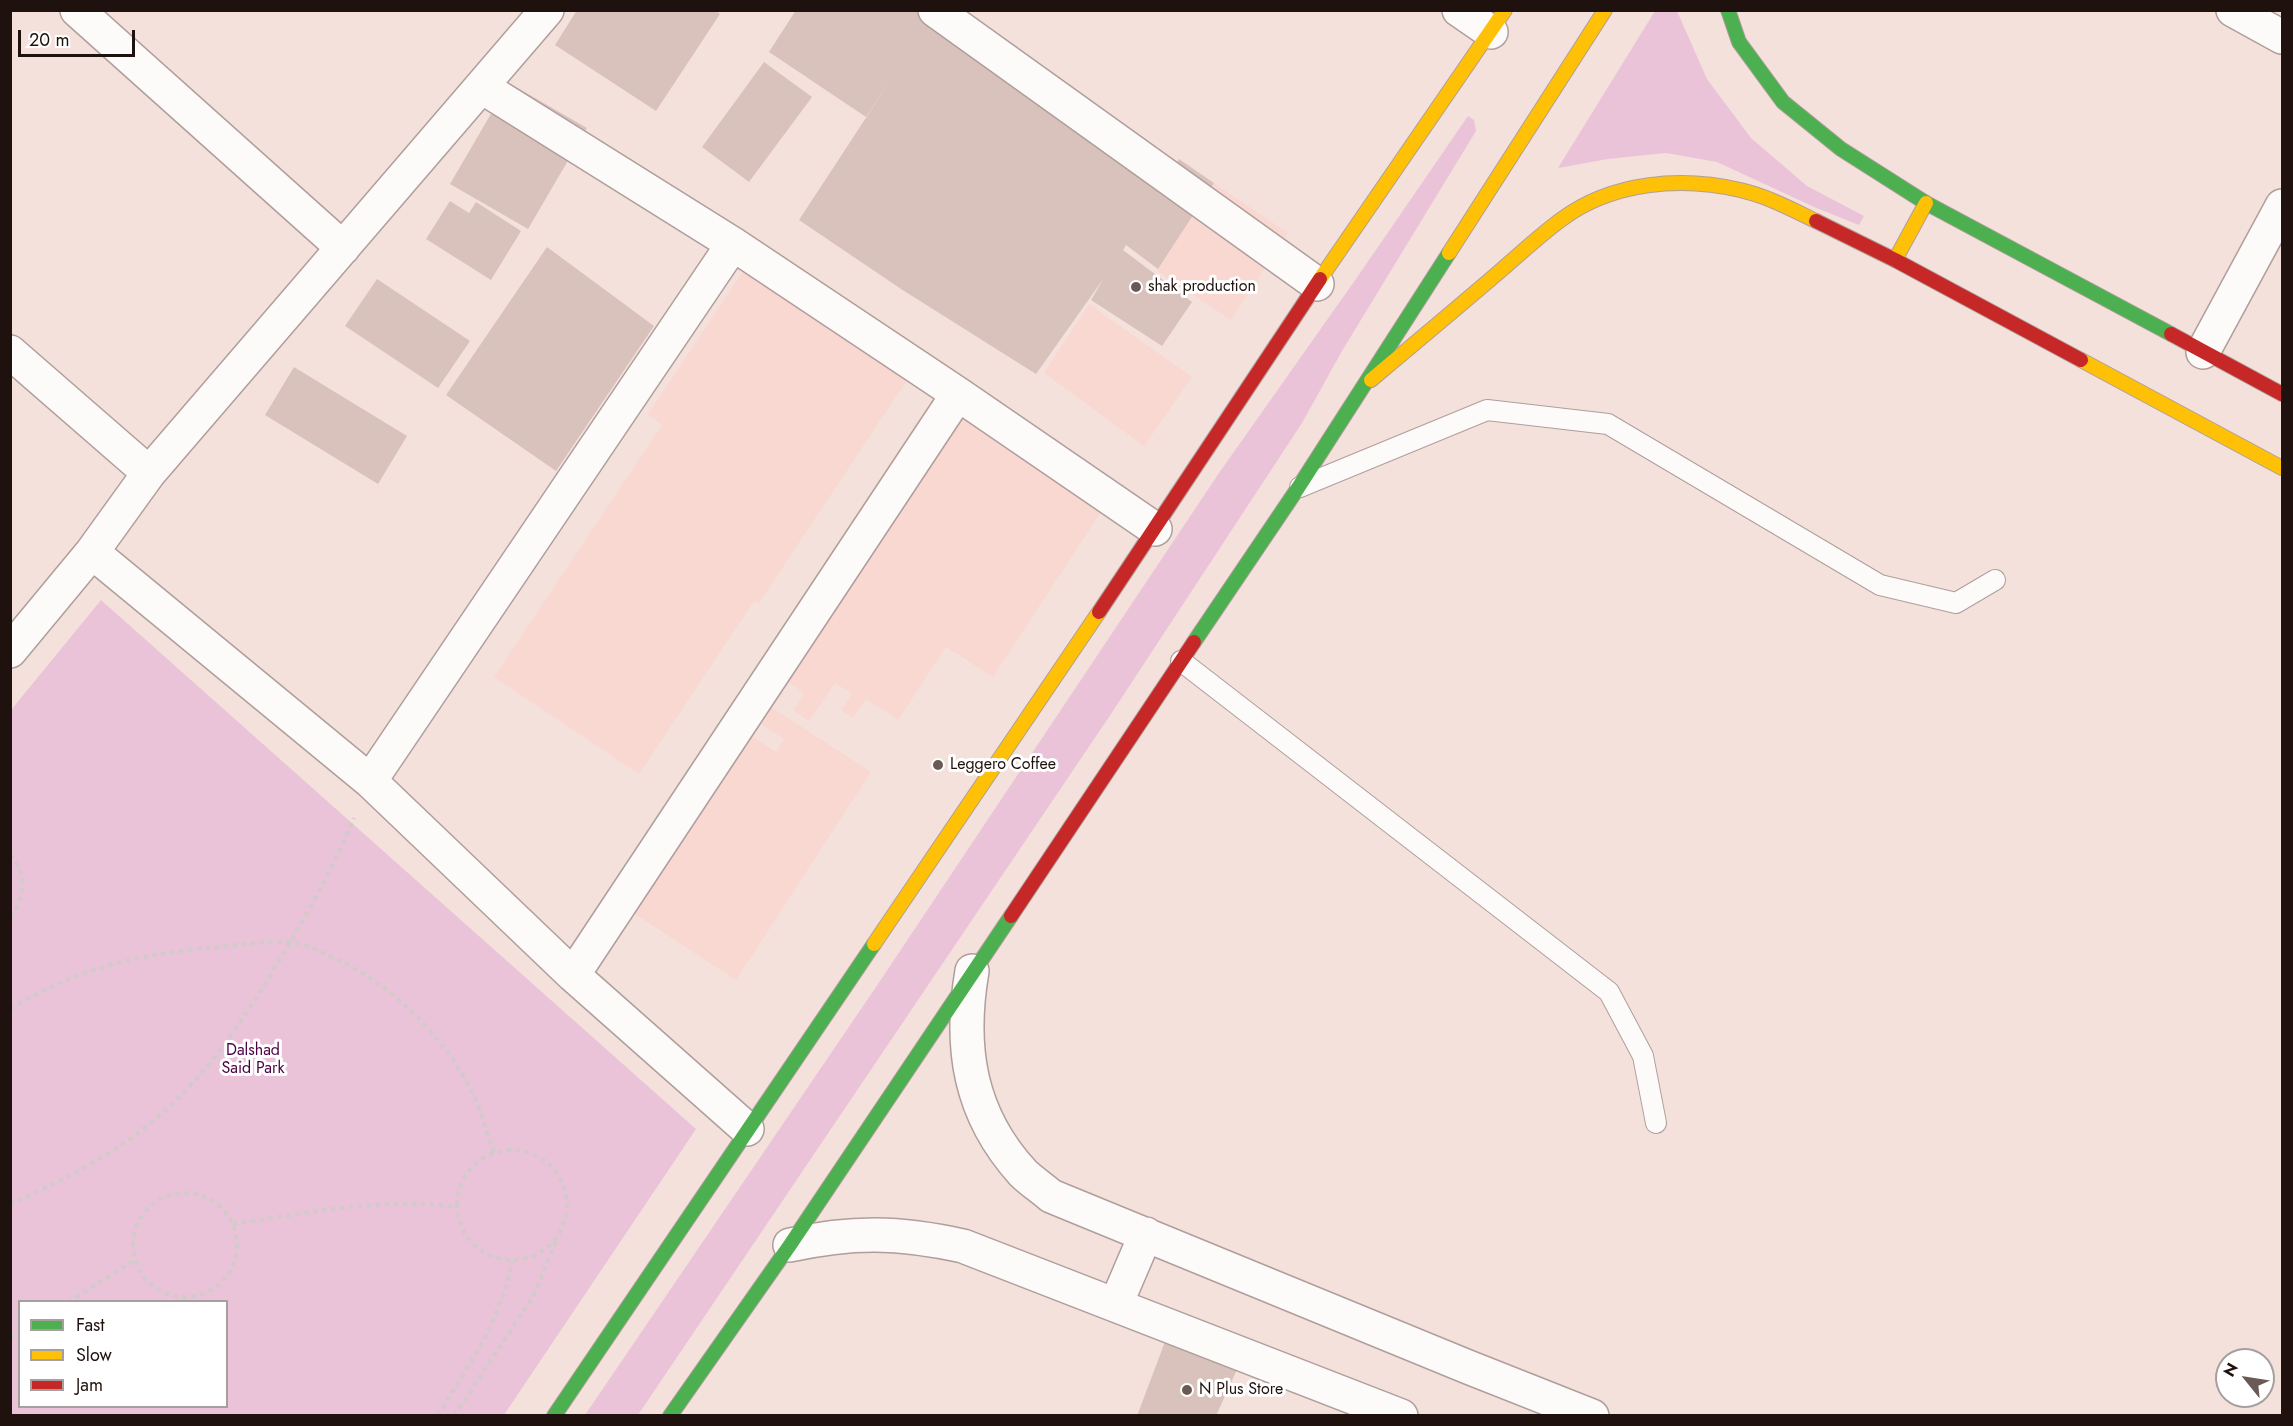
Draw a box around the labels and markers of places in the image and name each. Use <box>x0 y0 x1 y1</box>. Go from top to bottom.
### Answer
place label: shak production <box>1148 277 1256 297</box>
marker: shak production <box>1129 280 1143 294</box>
place label: Leggero Coffee <box>950 755 1056 775</box>
marker: Leggero Coffee <box>931 758 945 772</box>
place label: N Plus Store <box>1199 1380 1283 1400</box>
marker: N Plus Store <box>1180 1383 1194 1397</box>

